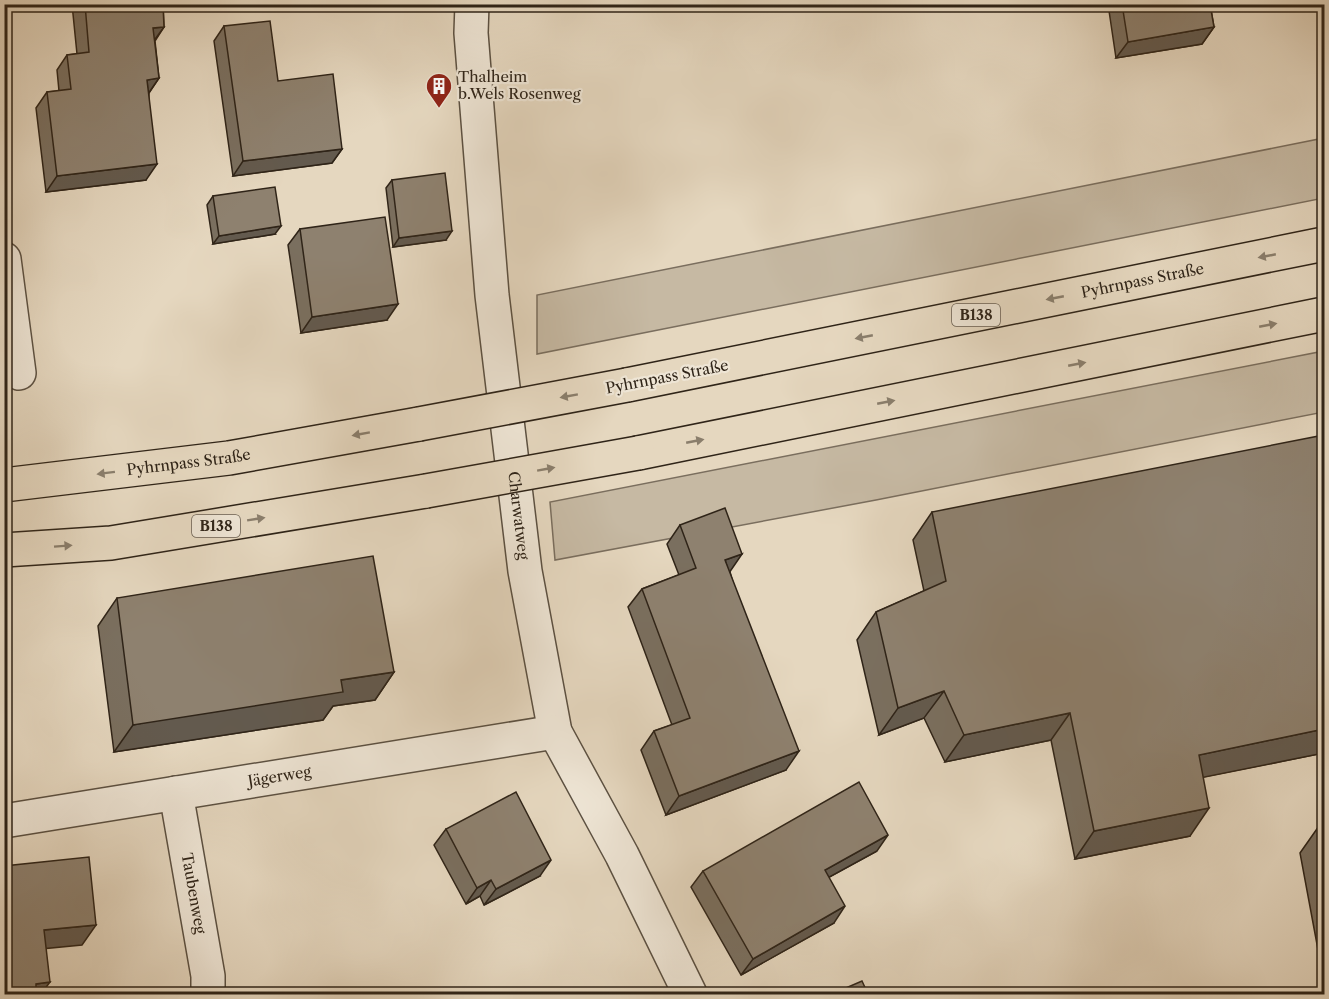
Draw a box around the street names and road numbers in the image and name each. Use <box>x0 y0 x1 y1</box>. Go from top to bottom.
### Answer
street label: Pyhrnpass Straße <box>1079 259 1206 302</box>
road number: B138 <box>952 304 1000 326</box>
street label: Pyhrnpass Straße <box>604 355 730 398</box>
street label: Pyhrnpass Straße <box>125 444 252 479</box>
street label: Charwatweg <box>504 470 534 561</box>
road number: B138 <box>192 515 240 537</box>
street label: Jägerweg <box>244 762 313 791</box>
street label: Taubenweg <box>178 851 210 935</box>

